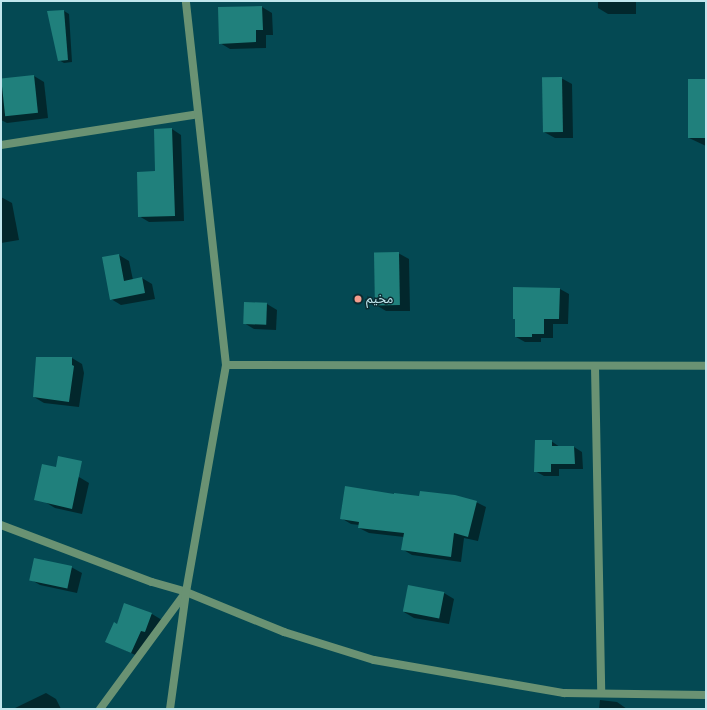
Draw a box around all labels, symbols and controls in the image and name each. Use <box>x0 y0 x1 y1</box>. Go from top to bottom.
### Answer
place label: مخيم <box>366 291 393 307</box>
marker: مخيم <box>353 294 363 304</box>

